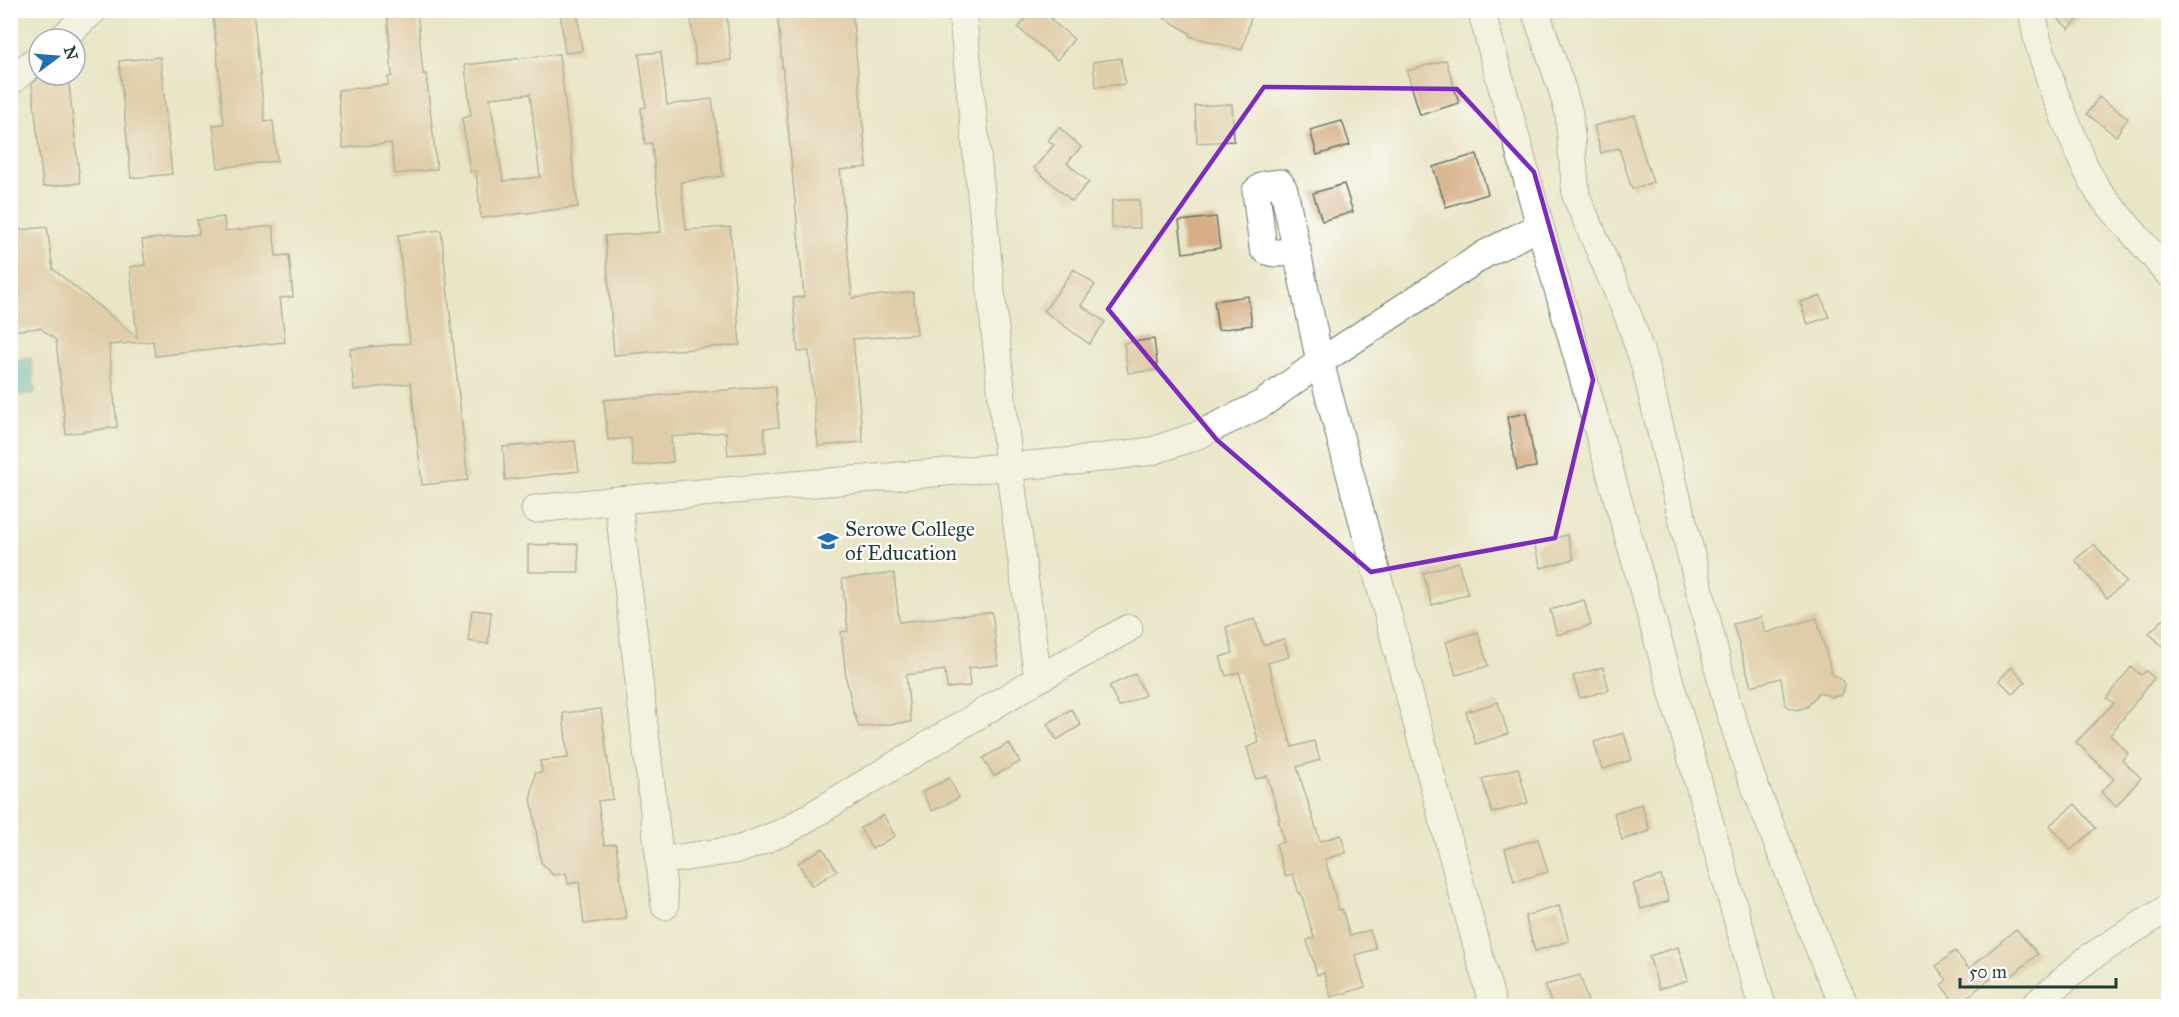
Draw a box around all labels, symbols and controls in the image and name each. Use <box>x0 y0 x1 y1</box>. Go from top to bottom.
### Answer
north arrow <box>27 27 87 87</box>
text: N <box>60 44 82 63</box>
place label: Serowe College of Education <box>845 516 975 566</box>
school or university icon: Serowe College of Education <box>816 529 840 553</box>
scale bar <box>1960 951 2116 989</box>
text: 50 m <box>1969 961 2007 983</box>

